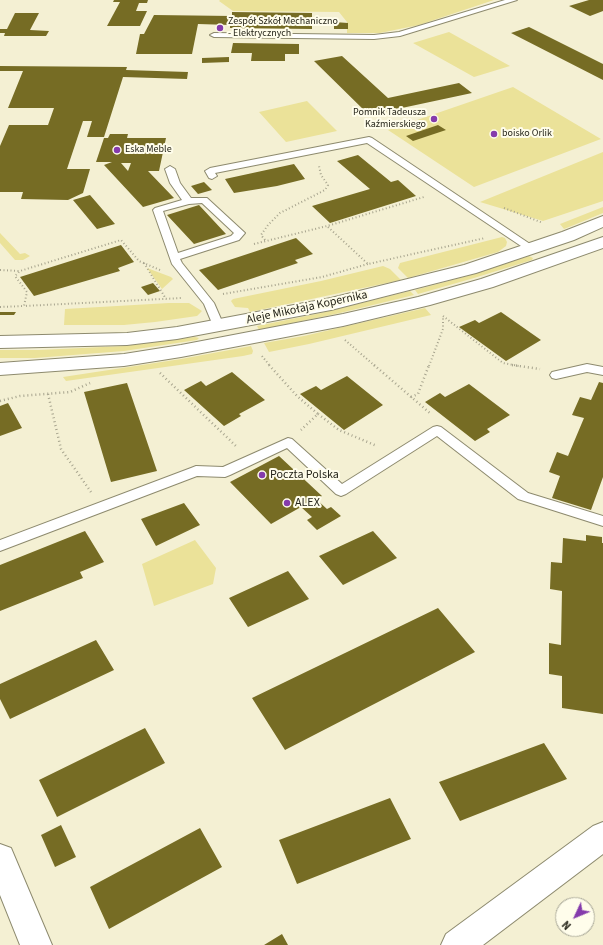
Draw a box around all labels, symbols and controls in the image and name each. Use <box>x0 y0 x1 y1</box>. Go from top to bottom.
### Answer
place label: Zespół Szkół Mechaniczno - Elektrycznych <box>228 16 338 40</box>
marker: Zespół Szkół Mechaniczno - Elektrycznych <box>215 23 225 33</box>
place label: Pomnik Tadeusza Kaźmierskiego <box>353 107 426 130</box>
marker: Pomnik Tadeusza Kaźmierskiego <box>429 114 439 124</box>
place label: boisko Orlik <box>502 128 552 140</box>
marker: boisko Orlik <box>489 129 499 139</box>
place label: Eska Meble <box>125 144 172 156</box>
marker: Eska Meble <box>112 145 122 155</box>
street label: Aleje Mikołaja Kopernika <box>245 288 369 328</box>
place label: Poczta Polska <box>270 468 339 482</box>
marker: Poczta Polska <box>257 470 267 480</box>
place label: ALEX <box>295 496 320 510</box>
marker: ALEX <box>282 498 292 508</box>
north arrow <box>555 897 595 937</box>
text: N <box>559 917 575 933</box>

